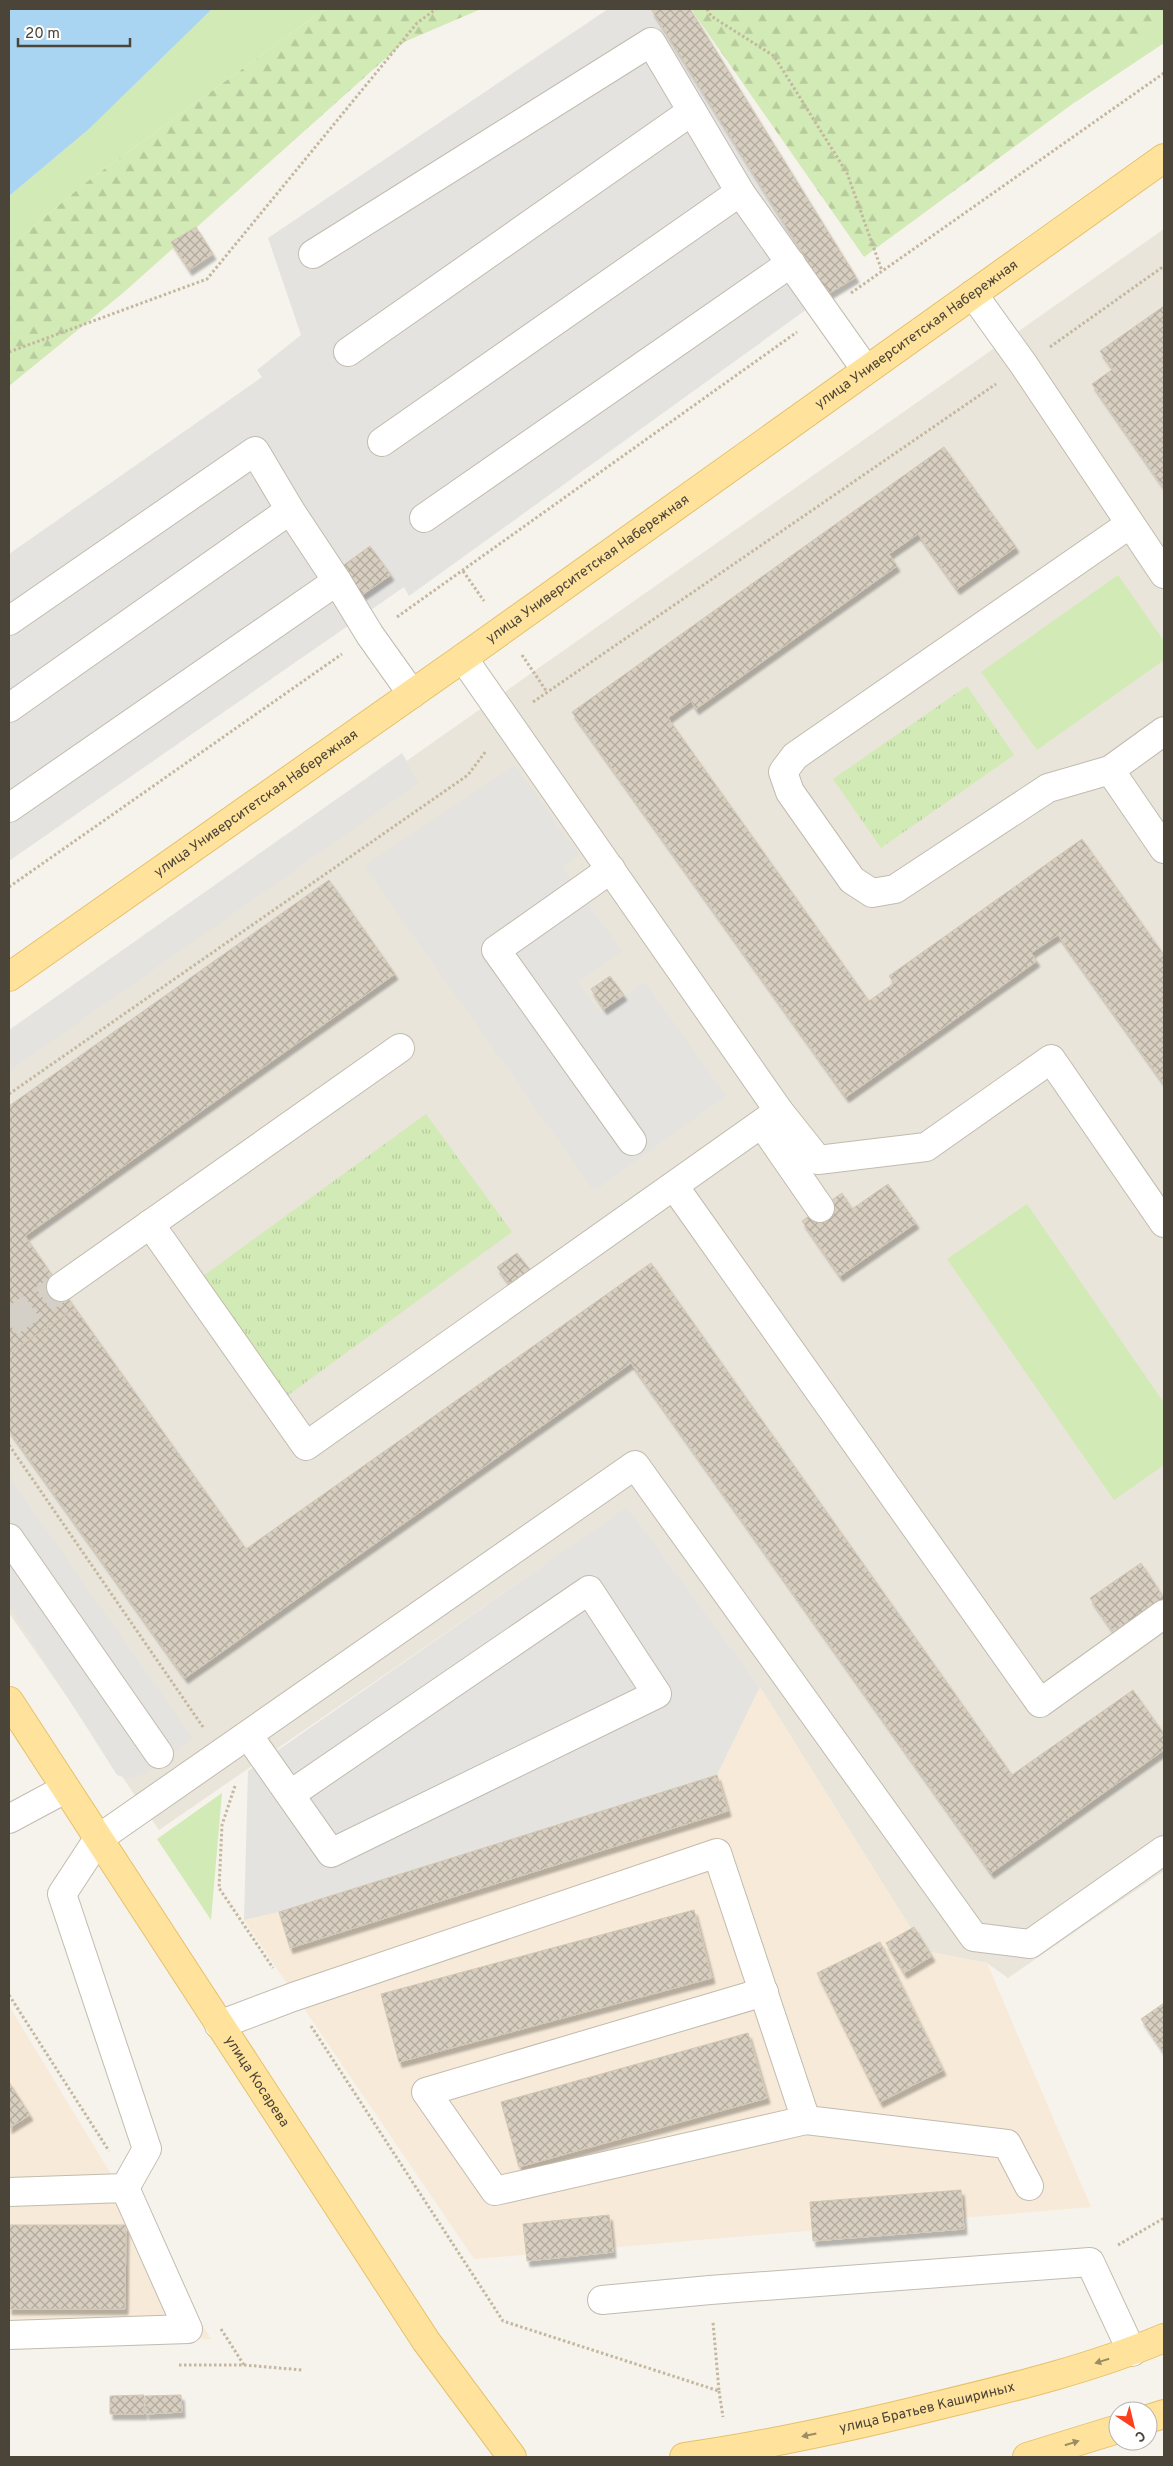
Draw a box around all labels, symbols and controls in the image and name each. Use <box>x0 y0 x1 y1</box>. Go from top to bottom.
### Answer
scale bar <box>18 15 130 47</box>
text: 20 m <box>25 25 60 44</box>
street label: улица Университетская Набережная <box>812 256 1021 413</box>
street label: улица Университетская Набережная <box>483 491 693 647</box>
street label: улица Университетская Набережная <box>151 726 361 881</box>
street label: улица Косарева <box>221 2032 293 2130</box>
one-way arrow <box>1095 2357 1110 2365</box>
street label: улица Братьев Кашириных <box>838 2378 1017 2437</box>
north arrow <box>1108 2401 1158 2451</box>
text: С <box>1131 2426 1148 2445</box>
one-way arrow <box>801 2432 817 2440</box>
one-way arrow <box>1065 2439 1080 2447</box>

